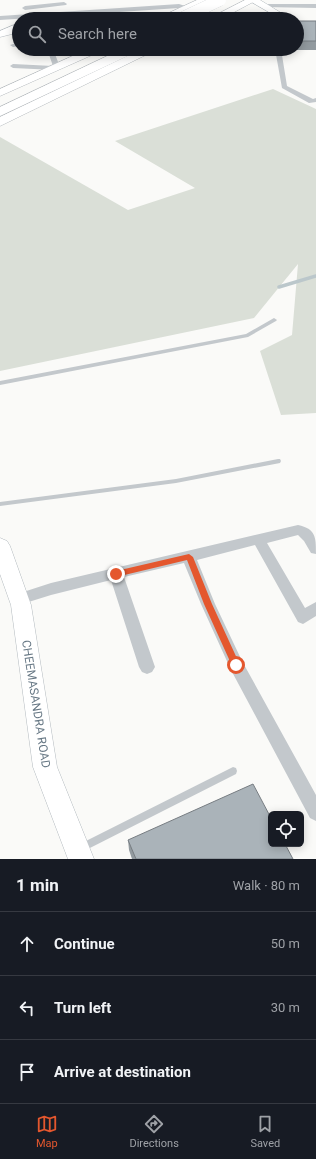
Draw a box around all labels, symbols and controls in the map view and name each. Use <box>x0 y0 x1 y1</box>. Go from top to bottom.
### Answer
search box <box>12 12 304 56</box>
icon: search <box>26 23 48 45</box>
text: Search here <box>58 25 137 43</box>
route end <box>107 565 125 583</box>
street label: CHEEMASANDRA ROAD <box>19 639 53 769</box>
route start <box>227 656 245 674</box>
map controls <box>268 811 304 847</box>
button: locate <box>268 811 304 847</box>
text: 1 min <box>16 875 59 895</box>
text: Walk · 80 m <box>233 878 300 893</box>
icon: ahead <box>16 933 38 955</box>
text: Continue <box>54 935 115 953</box>
text: 50 m <box>271 936 300 951</box>
icon: left <box>16 997 38 1019</box>
text: Turn left <box>54 999 111 1017</box>
text: 30 m <box>271 1000 300 1015</box>
icon: arrive <box>16 1061 38 1083</box>
text: Arrive at destination <box>54 1063 191 1081</box>
tab: Map <box>36 1113 58 1150</box>
tab: Directions <box>129 1113 179 1150</box>
tab: Saved <box>250 1113 280 1150</box>

